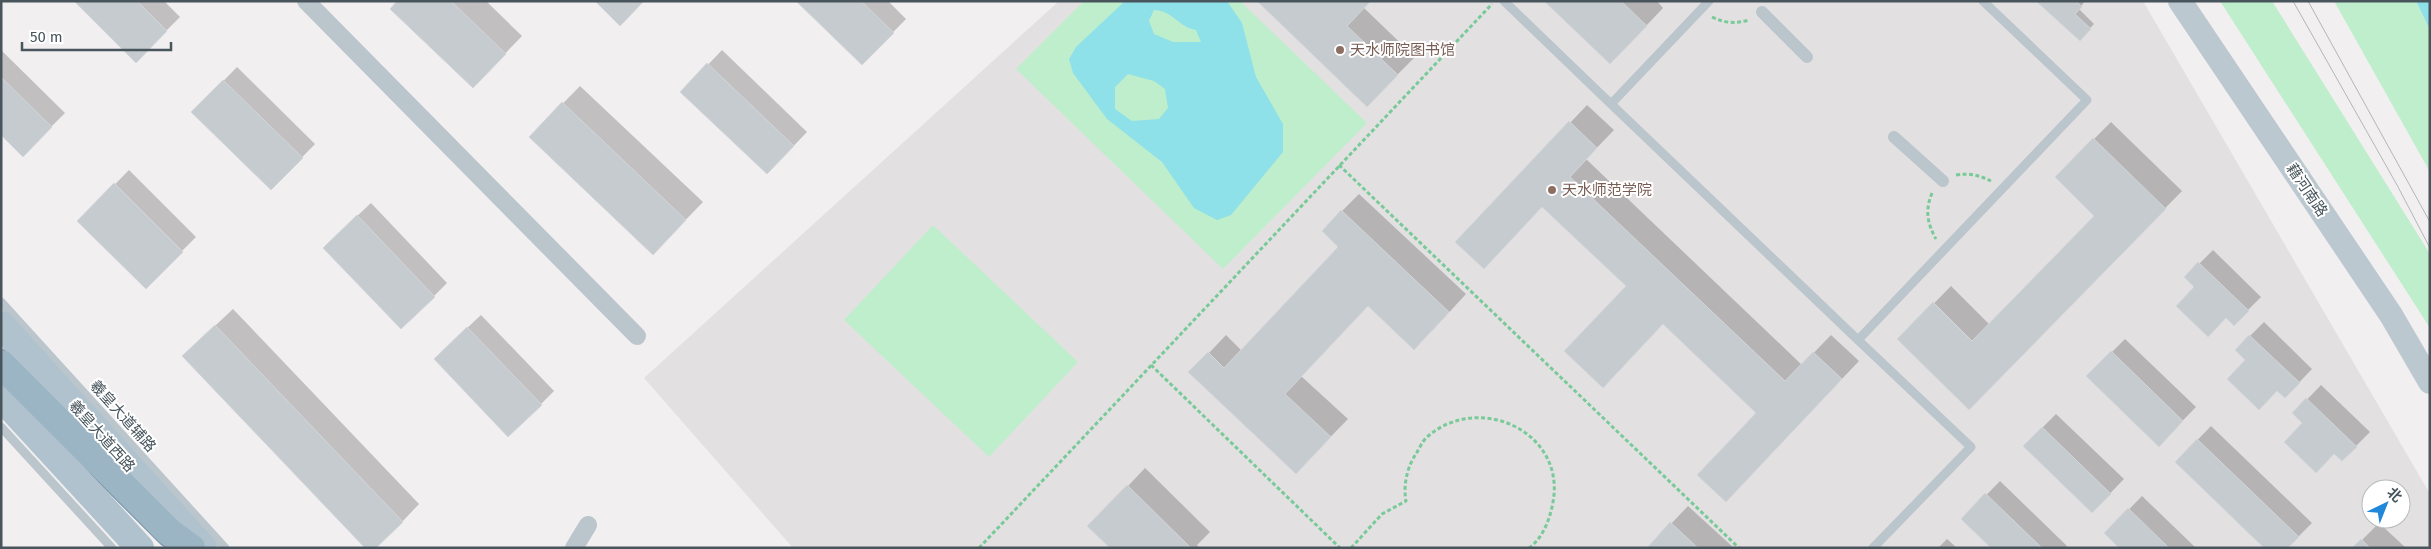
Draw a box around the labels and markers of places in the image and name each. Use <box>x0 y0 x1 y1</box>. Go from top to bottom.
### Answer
place label: 天水师院图书馆 <box>1350 41 1455 59</box>
marker: 天水师院图书馆 <box>1334 44 1346 56</box>
place label: 天水师范学院 <box>1562 181 1652 199</box>
marker: 天水师范学院 <box>1546 184 1558 196</box>

